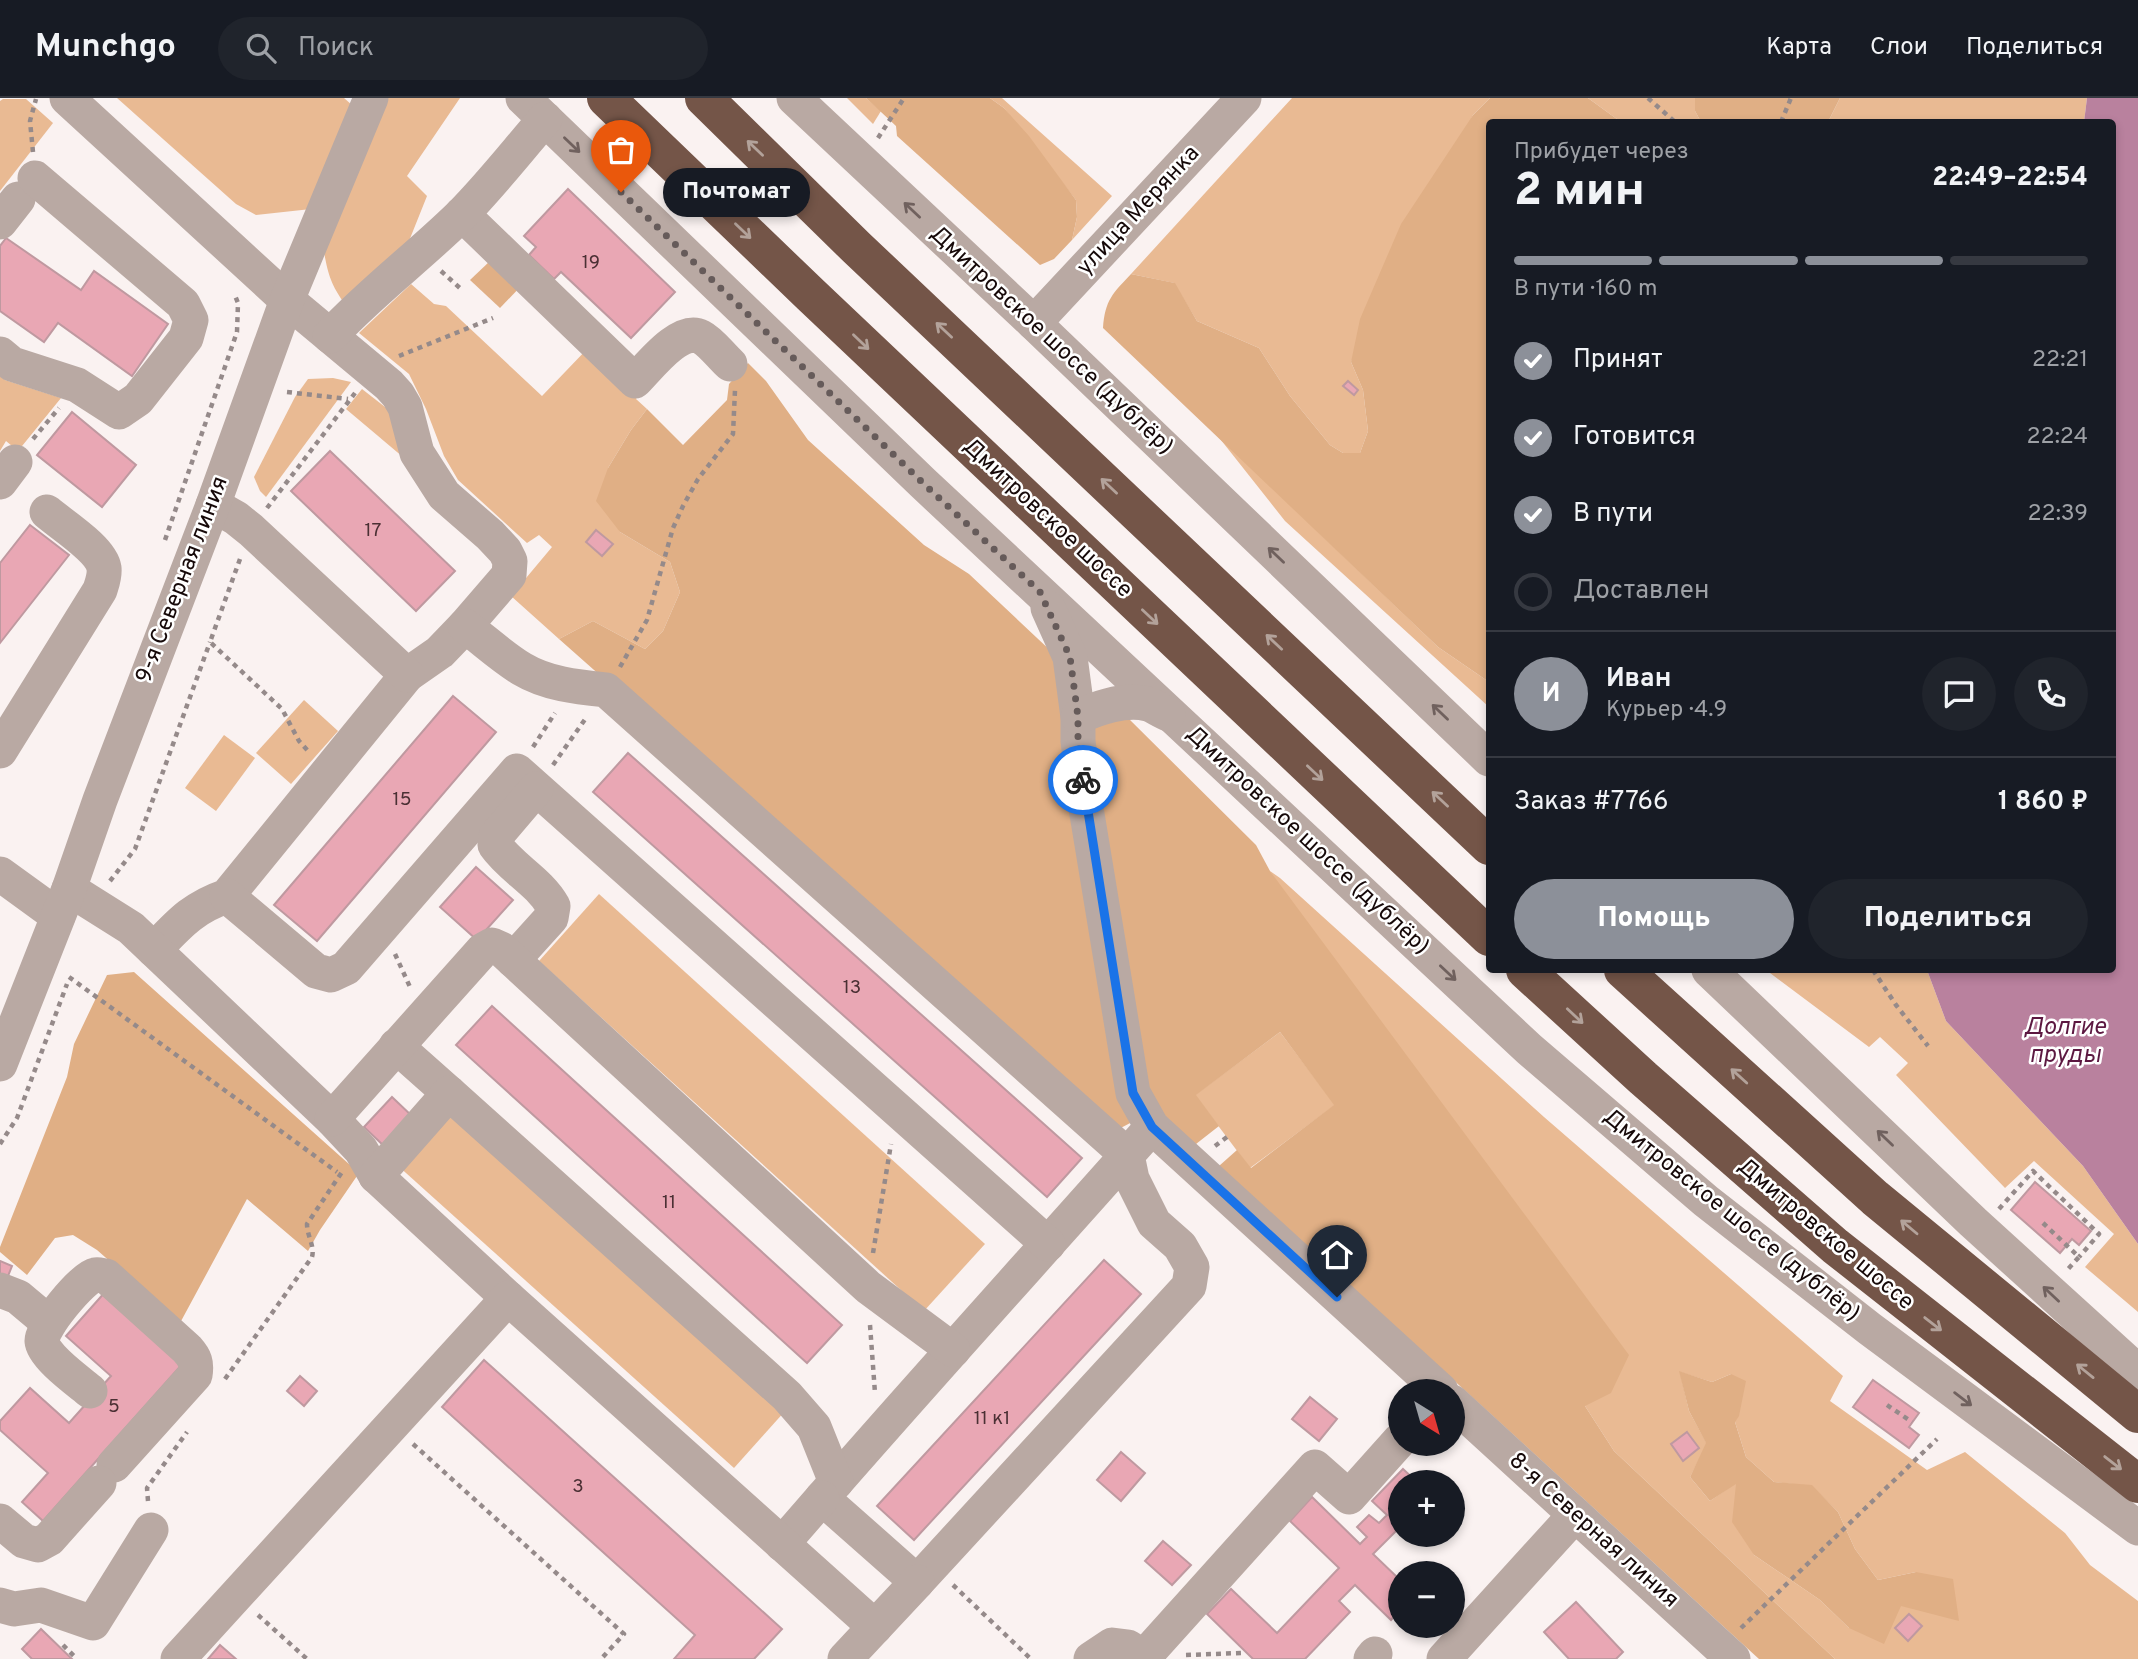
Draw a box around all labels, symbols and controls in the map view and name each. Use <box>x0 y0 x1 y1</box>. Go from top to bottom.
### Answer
search box <box>218 17 708 80</box>
text: Munchgo <box>35 27 176 69</box>
icon: search <box>242 29 280 67</box>
text: Поиск <box>298 32 374 65</box>
text: Карта <box>1766 33 1832 63</box>
text: Слои <box>1870 33 1928 63</box>
text: Поделиться <box>1966 33 2103 63</box>
pin <box>591 120 651 192</box>
icon: bag <box>602 131 640 169</box>
one-way arrow <box>563 137 580 154</box>
text: Прибудет через <box>1514 138 1689 167</box>
one-way arrow <box>747 140 764 157</box>
street label: улица Мерянка <box>1071 140 1207 282</box>
text: 22:49–22:54 <box>1932 162 2088 195</box>
text: 2 мин <box>1514 163 1645 222</box>
callout: Почтомат <box>663 168 810 217</box>
text: Почтомат <box>682 178 791 207</box>
one-way arrow <box>904 201 921 218</box>
street label: Дмитровское шоссе (дублёр) <box>923 220 1179 462</box>
one-way arrow <box>734 222 751 239</box>
house number: 19 <box>582 251 600 275</box>
text: В пути · 160 m <box>1514 275 1657 304</box>
one-way arrow <box>936 321 953 338</box>
one-way arrow <box>852 334 869 351</box>
icon: check <box>1514 342 1552 380</box>
text: Принят <box>1573 344 1663 377</box>
text: 22:21 <box>2032 346 2088 375</box>
icon: check <box>1514 419 1552 457</box>
text: Готовится <box>1573 421 1696 454</box>
text: 22:24 <box>2027 423 2088 452</box>
street label: Дмитровское шоссе <box>956 433 1138 605</box>
street label: 9-я Северная линия <box>130 473 236 687</box>
one-way arrow <box>1100 478 1118 494</box>
icon: check <box>1514 496 1552 534</box>
text: В пути <box>1573 498 1653 531</box>
text: 22:39 <box>2028 500 2088 529</box>
house number: 17 <box>365 519 382 543</box>
one-way arrow <box>1267 546 1284 563</box>
text: Доставлен <box>1573 575 1709 608</box>
one-way arrow <box>1141 608 1158 625</box>
one-way arrow <box>1266 634 1283 651</box>
button: chat <box>1922 657 1996 731</box>
button: phone <box>2014 657 2088 731</box>
text: Иван <box>1606 663 1671 696</box>
text: И <box>1542 678 1560 711</box>
text: Курьер · 4.9 <box>1606 696 1727 725</box>
one-way arrow <box>1432 704 1449 721</box>
street label: Дмитровское шоссе (дублёр) <box>1179 720 1435 962</box>
courier <box>1048 745 1118 815</box>
icon: bike <box>1064 761 1102 799</box>
one-way arrow <box>1306 765 1323 782</box>
text: Заказ #7766 <box>1514 786 1668 819</box>
text: 1 860 ₽ <box>1998 786 2088 819</box>
house number: 15 <box>393 788 411 812</box>
one-way arrow <box>1432 790 1449 807</box>
button: Помощь <box>1514 879 1794 959</box>
button: Поделиться <box>1808 879 2088 959</box>
one-way arrow <box>1439 965 1457 981</box>
house number: 13 <box>843 976 861 1000</box>
one-way arrow <box>1566 1007 1583 1024</box>
water label: Долгие пруды <box>2024 1013 2107 1071</box>
one-way arrow <box>1730 1068 1748 1084</box>
street label: Дмитровское шоссе (дублёр) <box>1597 1104 1865 1328</box>
one-way arrow <box>1876 1130 1894 1146</box>
street label: Дмитровское шоссе <box>1731 1153 1919 1317</box>
house number: 11 <box>662 1191 676 1215</box>
one-way arrow <box>1901 1219 1919 1235</box>
pin <box>1307 1225 1367 1297</box>
icon: home <box>1318 1236 1356 1274</box>
one-way arrow <box>2042 1286 2060 1302</box>
one-way arrow <box>1923 1317 1941 1332</box>
one-way arrow <box>2077 1363 2095 1379</box>
north arrow <box>1388 1379 1465 1456</box>
map controls <box>1388 1379 1465 1638</box>
one-way arrow <box>1954 1391 1973 1406</box>
house number: 5 <box>108 1395 120 1419</box>
house number: 11 к1 <box>974 1407 1010 1431</box>
street label: 8-я Северная линия <box>1502 1447 1684 1615</box>
one-way arrow <box>2103 1456 2122 1471</box>
button: + <box>1388 1470 1465 1547</box>
house number: 3 <box>572 1475 584 1499</box>
button: − <box>1388 1561 1465 1638</box>

